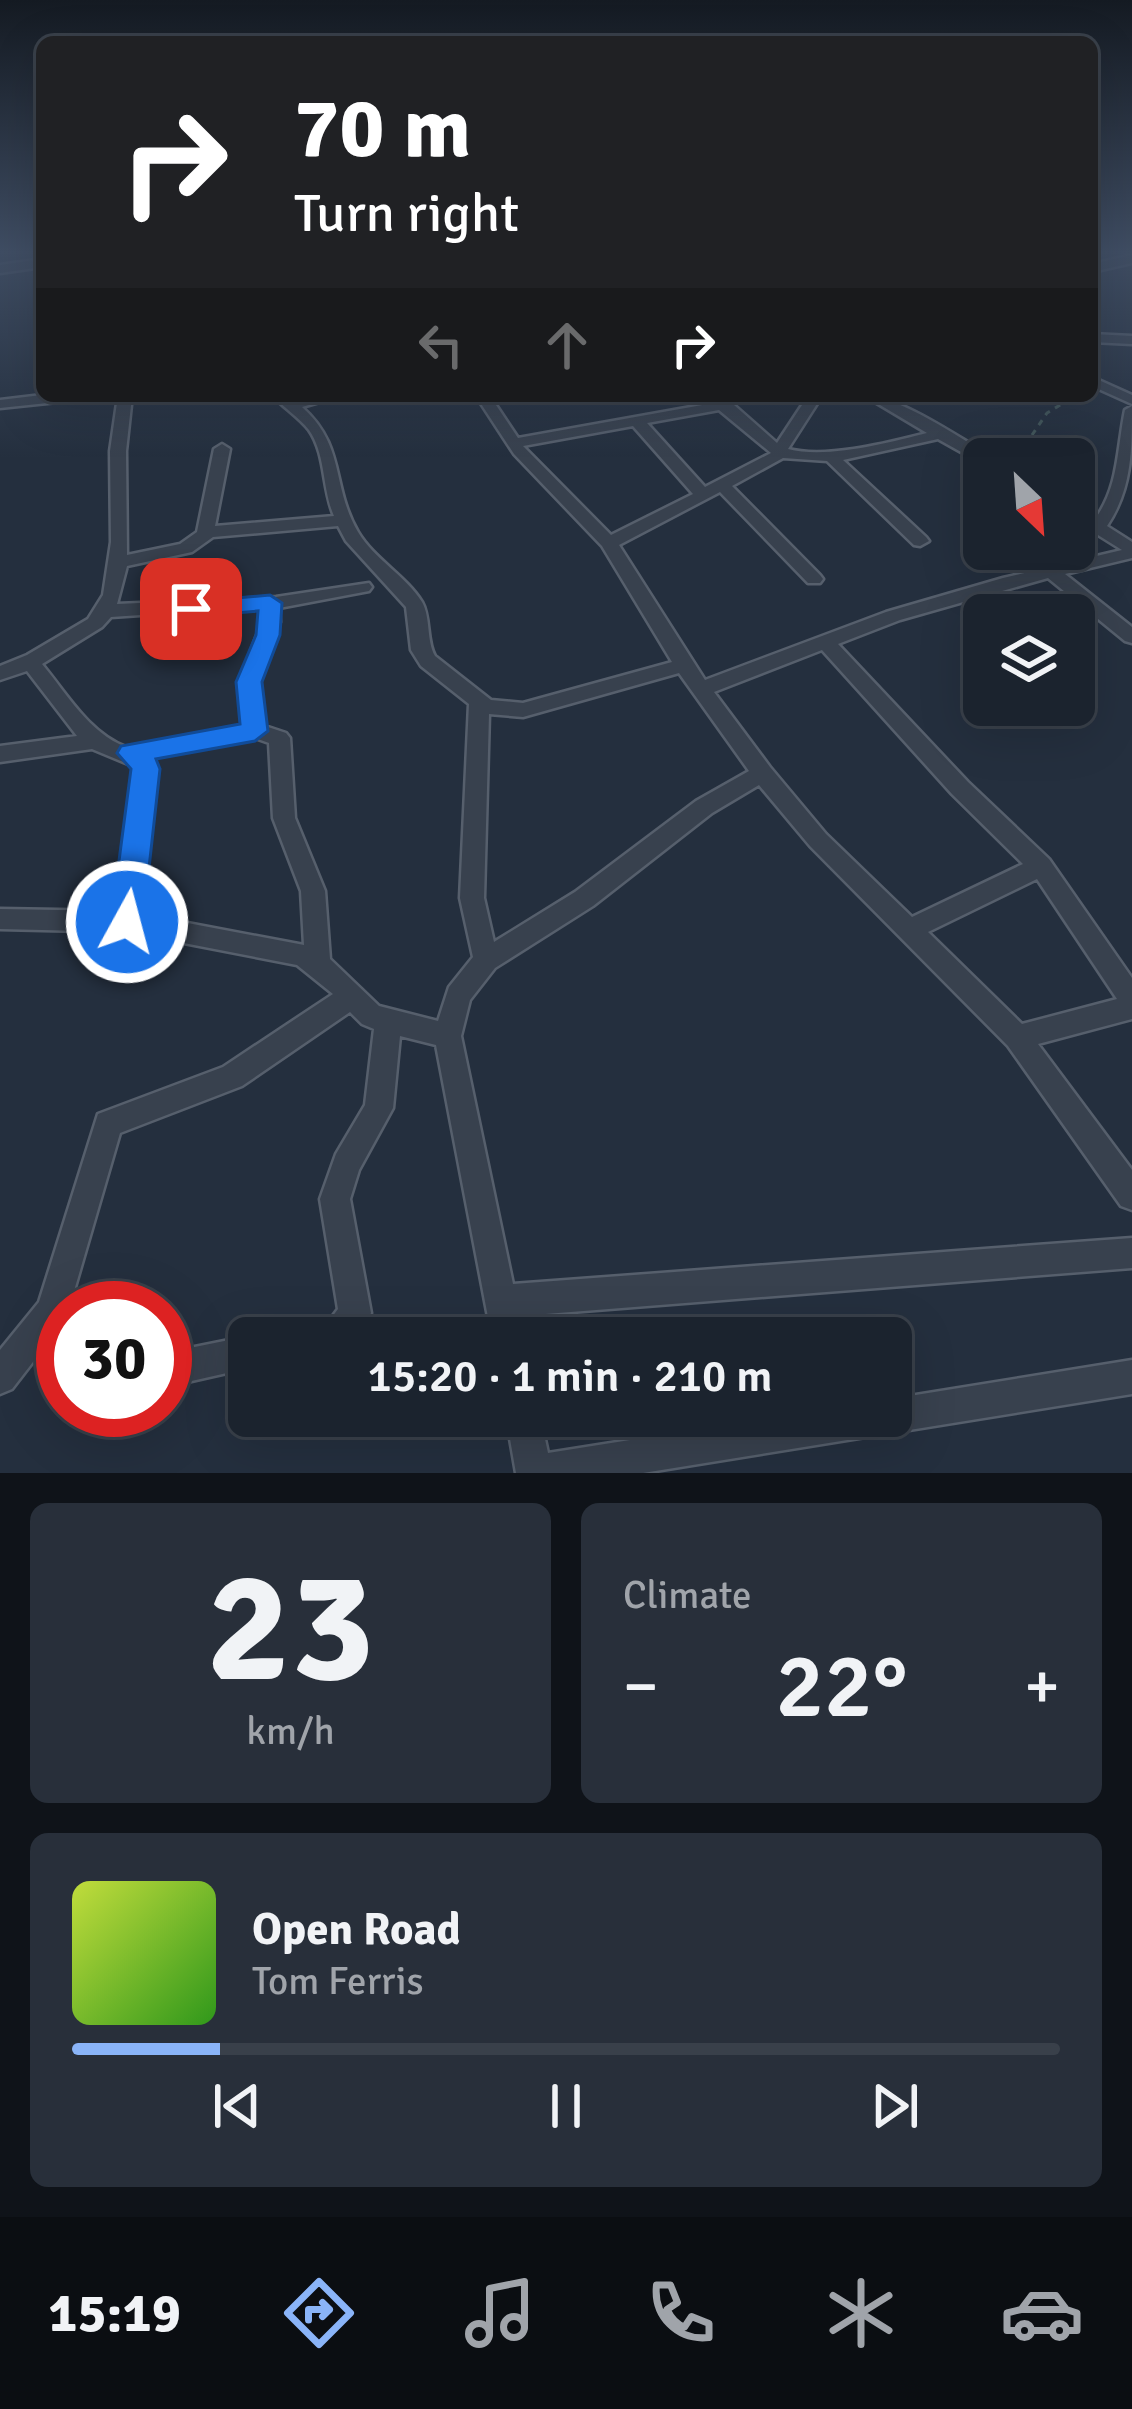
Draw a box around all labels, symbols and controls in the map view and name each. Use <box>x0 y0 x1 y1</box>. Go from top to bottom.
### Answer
text: 70 m <box>294 77 471 181</box>
icon: right <box>96 84 252 240</box>
text: Turn right <box>294 180 519 247</box>
icon: left <box>408 312 474 378</box>
icon: ahead <box>534 312 600 378</box>
icon: right <box>660 312 726 378</box>
north arrow <box>963 438 1095 570</box>
map controls <box>963 438 1095 726</box>
pin <box>140 558 242 660</box>
icon: arrive <box>158 576 224 642</box>
button: layers <box>963 594 1095 726</box>
position arrow <box>64 859 190 985</box>
speed limit sign: 30 <box>36 1281 192 1437</box>
text: 15:20 · 1 min · 210 m <box>368 1349 772 1404</box>
text: 23 <box>206 1532 375 1725</box>
text: Climate <box>623 1571 752 1619</box>
text: 22° <box>776 1631 907 1742</box>
text: − <box>623 1646 659 1727</box>
text: + <box>1024 1646 1060 1727</box>
text: km/h <box>246 1707 335 1755</box>
text: Open Road <box>252 1902 461 1957</box>
text: Tom Ferris <box>252 1957 424 2005</box>
icon: previous <box>204 2073 270 2139</box>
icon: pause <box>533 2073 599 2139</box>
icon: next <box>862 2073 928 2139</box>
icon: directions <box>277 2271 361 2355</box>
icon: music <box>458 2271 542 2355</box>
icon: phone <box>639 2271 723 2355</box>
icon: climate <box>819 2271 903 2355</box>
icon: car <box>1000 2271 1084 2355</box>
text: 15:19 <box>48 2280 181 2347</box>

